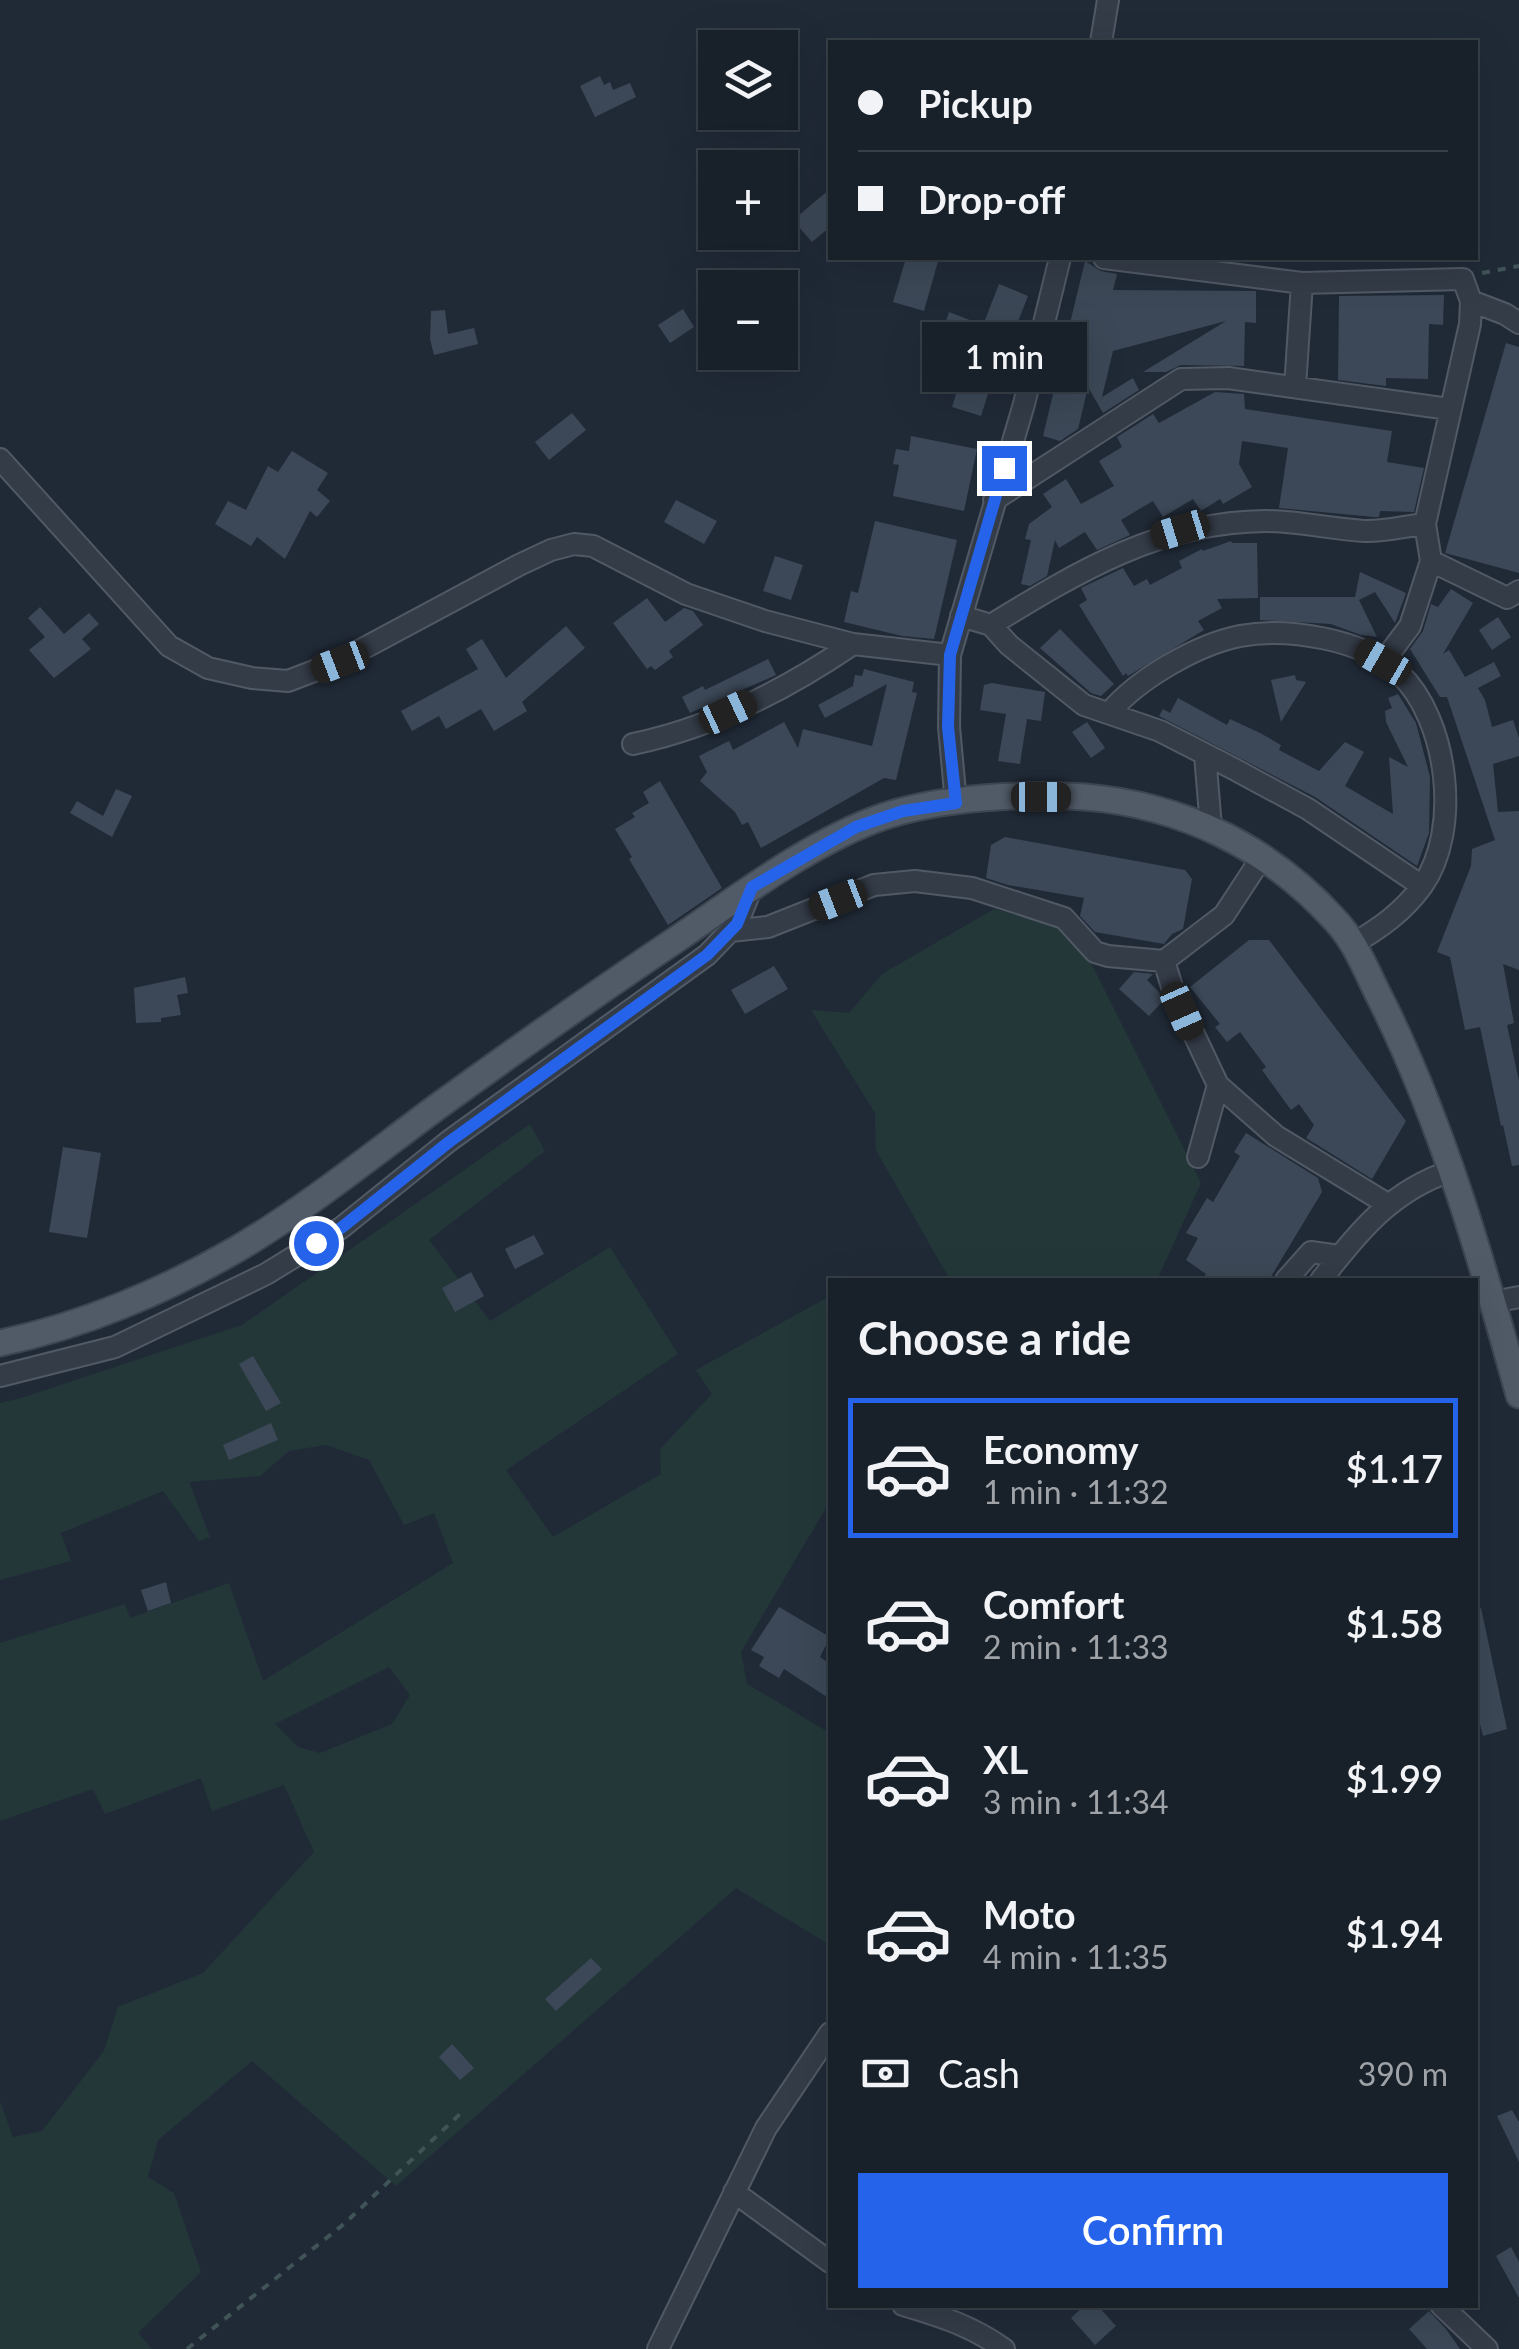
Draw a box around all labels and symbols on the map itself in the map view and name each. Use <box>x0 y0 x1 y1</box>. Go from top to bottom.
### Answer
callout: 1 min <box>922 323 1086 393</box>
route end <box>982 446 1027 491</box>
car <box>1147 507 1213 553</box>
car <box>1350 634 1416 690</box>
car <box>307 637 373 687</box>
car <box>694 686 762 738</box>
car <box>1011 782 1071 812</box>
car <box>805 875 871 925</box>
car <box>1156 977 1208 1045</box>
route start <box>294 1221 339 1266</box>

